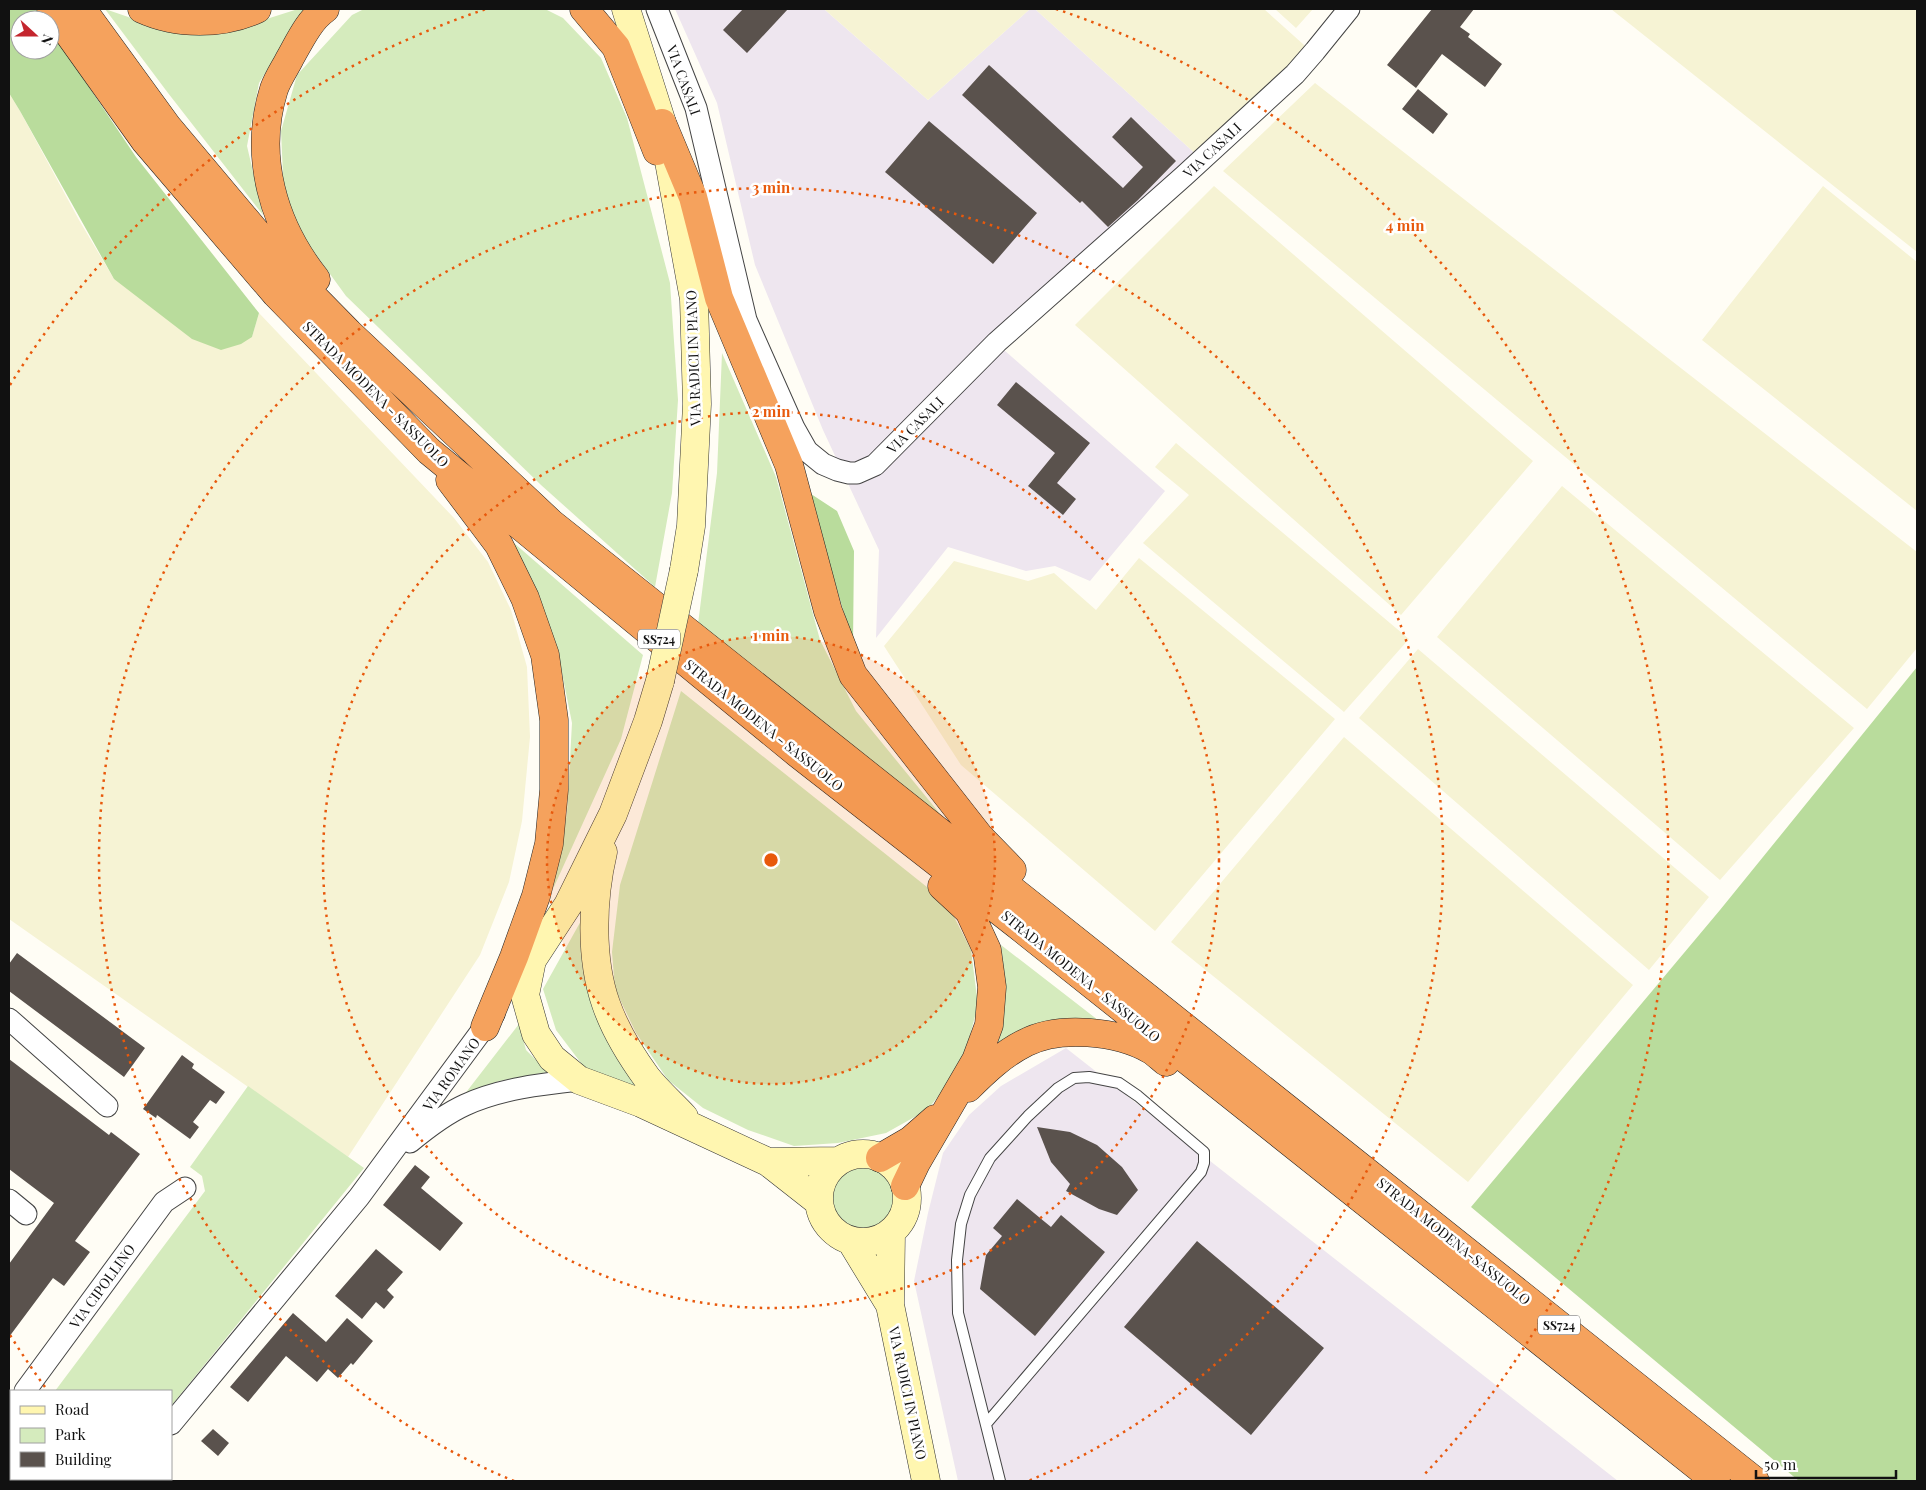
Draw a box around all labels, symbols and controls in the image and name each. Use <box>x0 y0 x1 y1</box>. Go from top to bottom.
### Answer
north arrow <box>10 10 60 60</box>
text: N <box>37 32 58 48</box>
street label: VIA CASALI <box>662 41 706 118</box>
street label: VIA CASALI <box>1178 118 1245 183</box>
text: 3 min <box>752 177 791 197</box>
text: 4 min <box>1386 215 1425 235</box>
street label: VIA RADICI IN PIANO <box>681 290 705 427</box>
street label: STRADA MODENA - SASSUOLO <box>299 317 453 471</box>
street label: VIA CASALI <box>882 392 948 458</box>
text: 2 min <box>752 401 791 421</box>
text: 1 min <box>753 625 790 645</box>
road number: SS724 <box>638 630 680 648</box>
street label: STRADA MODENA - SASSUOLO <box>681 655 847 795</box>
centre of rings <box>762 851 780 869</box>
street label: STRADA MODENA - SASSUOLO <box>998 906 1164 1046</box>
street label: VIA ROMANO <box>417 1034 484 1115</box>
street label: STRADA MODENA-SASSUOLO <box>1373 1173 1535 1309</box>
street label: VIA CIPOLLINO <box>64 1240 139 1333</box>
road number: SS724 <box>1538 1316 1580 1334</box>
street label: VIA RADICI IN PIANO <box>884 1324 931 1461</box>
legend <box>10 1390 172 1480</box>
text: Road <box>55 1399 89 1419</box>
text: Park <box>55 1424 87 1444</box>
scale bar <box>1756 1448 1896 1480</box>
text: Building <box>55 1449 112 1469</box>
text: 50 m <box>1764 1454 1797 1474</box>

